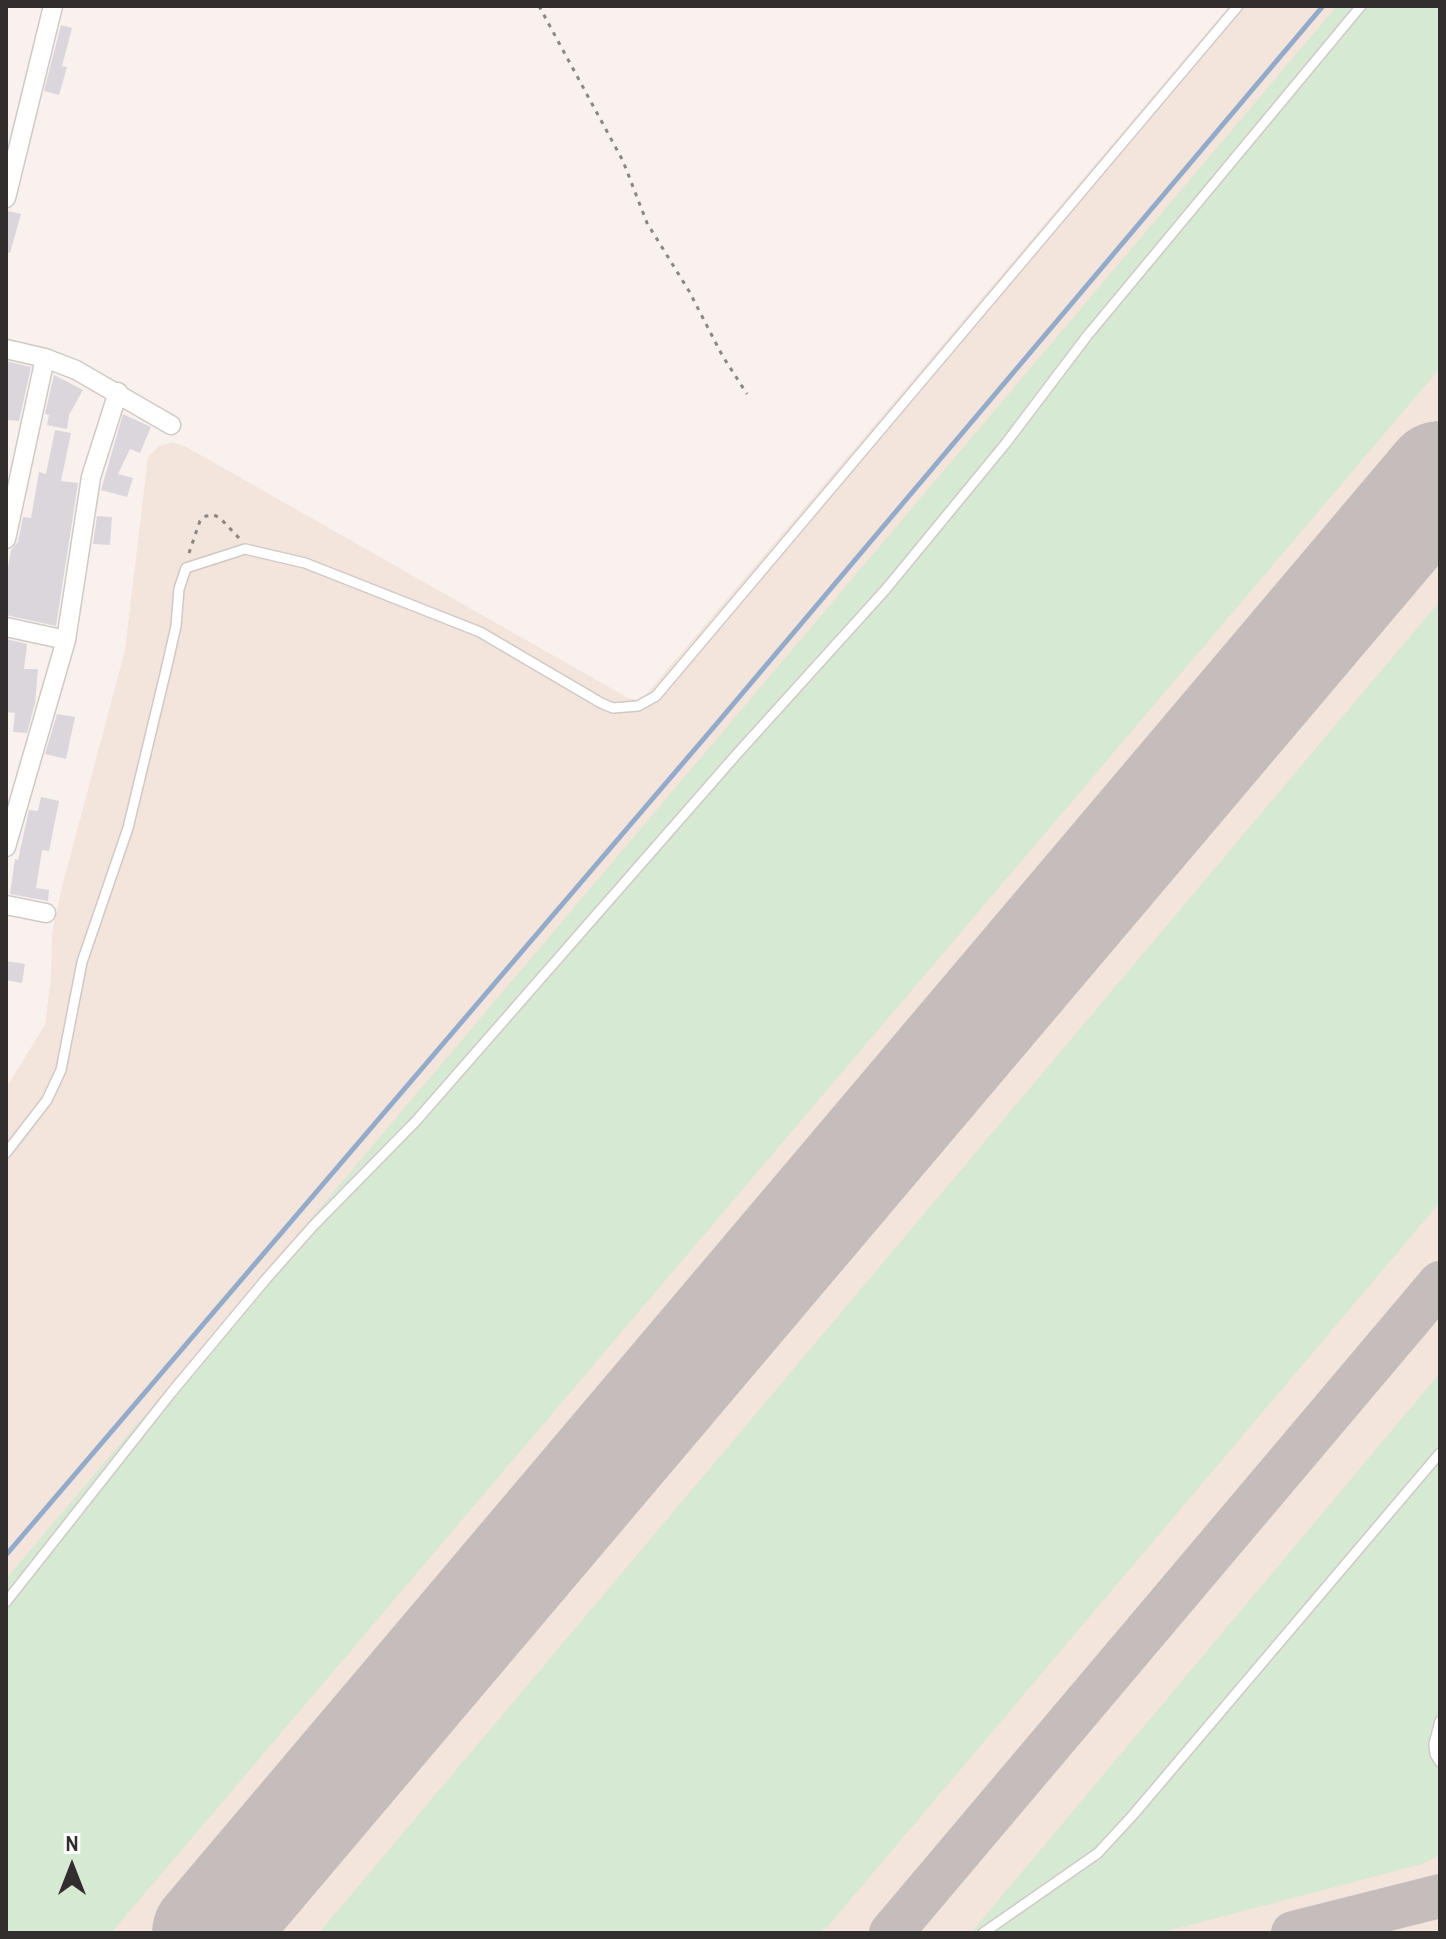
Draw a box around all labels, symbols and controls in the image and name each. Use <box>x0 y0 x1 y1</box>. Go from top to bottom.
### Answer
north arrow <box>32 1827 112 1907</box>
text: N <box>65 1828 79 1858</box>

